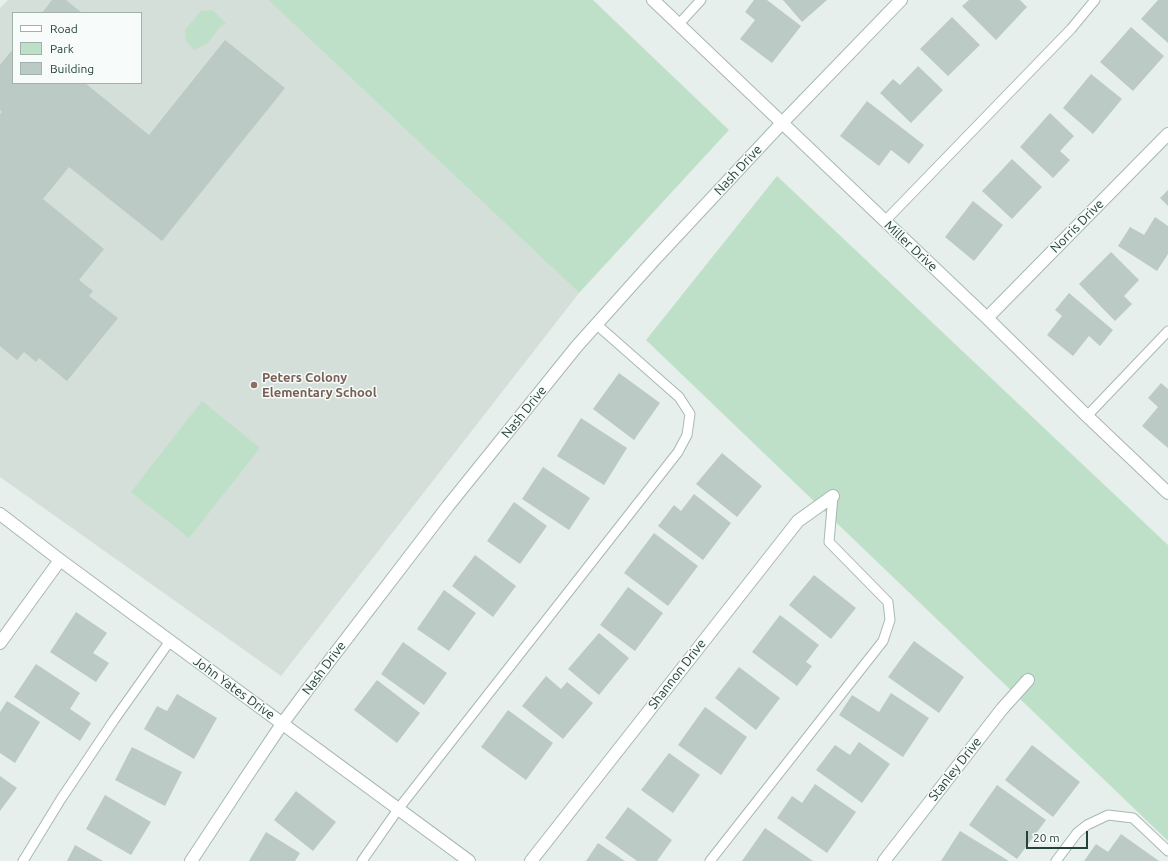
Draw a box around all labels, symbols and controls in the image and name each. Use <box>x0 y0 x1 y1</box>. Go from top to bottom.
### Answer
legend <box>12 12 142 84</box>
text: Road <box>50 22 78 35</box>
text: Park <box>50 42 74 55</box>
text: Building <box>50 62 94 75</box>
street label: Nash Drive <box>711 142 765 198</box>
street label: Norris Drive <box>1047 196 1107 256</box>
street label: Miller Drive <box>881 217 941 275</box>
place label: Peters Colony Elementary School <box>262 370 377 401</box>
marker: Peters Colony Elementary School <box>249 380 259 390</box>
street label: Nash Drive <box>498 383 550 441</box>
street label: Shannon Drive <box>645 636 709 712</box>
street label: Nash Drive <box>299 638 349 698</box>
street label: John Yates Drive <box>190 653 278 723</box>
street label: Stanley Drive <box>925 734 985 804</box>
scale bar <box>1028 823 1090 849</box>
text: 20 m <box>1033 831 1060 844</box>

